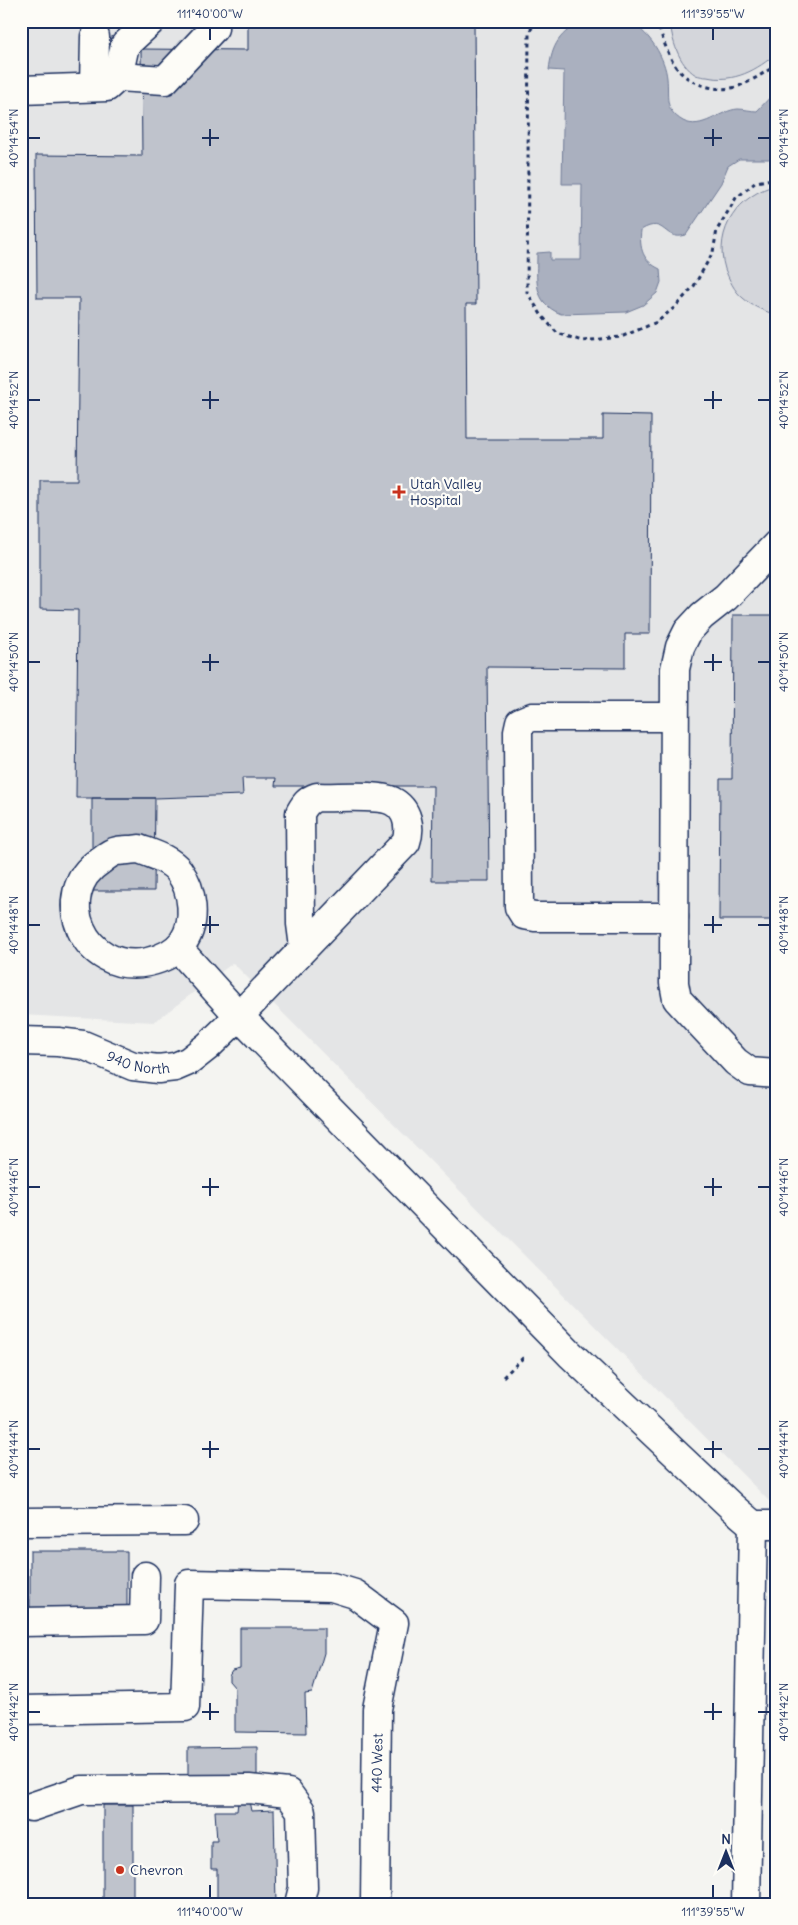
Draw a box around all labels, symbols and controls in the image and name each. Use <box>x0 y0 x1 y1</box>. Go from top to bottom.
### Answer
text: 111°40'00"W <box>177 6 243 21</box>
text: 111°39'55"W <box>681 6 745 21</box>
text: 40°14'54"N <box>6 108 21 168</box>
text: 40°14'54"N <box>776 108 791 168</box>
text: 40°14'52"N <box>6 371 21 429</box>
text: 40°14'52"N <box>776 371 791 429</box>
place label: Utah Valley Hospital <box>410 475 482 509</box>
marker: Utah Valley Hospital <box>392 485 406 499</box>
text: 40°14'50"N <box>6 632 21 692</box>
text: 40°14'50"N <box>776 632 791 692</box>
text: 40°14'48"N <box>6 896 21 954</box>
text: 40°14'48"N <box>776 896 791 954</box>
street label: 940 North <box>104 1047 171 1078</box>
text: 40°14'46"N <box>6 1158 21 1216</box>
text: 40°14'46"N <box>776 1158 791 1216</box>
text: 40°14'44"N <box>6 1420 21 1478</box>
text: 40°14'44"N <box>776 1420 791 1478</box>
text: 40°14'42"N <box>6 1683 21 1741</box>
text: 40°14'42"N <box>776 1683 791 1741</box>
street label: 440 West <box>367 1733 387 1793</box>
north arrow <box>700 1828 750 1878</box>
text: N <box>721 1830 731 1848</box>
place label: Chevron <box>130 1861 183 1879</box>
marker: Chevron <box>114 1864 126 1876</box>
text: 111°40'00"W <box>177 1904 243 1919</box>
text: 111°39'55"W <box>681 1904 745 1919</box>

